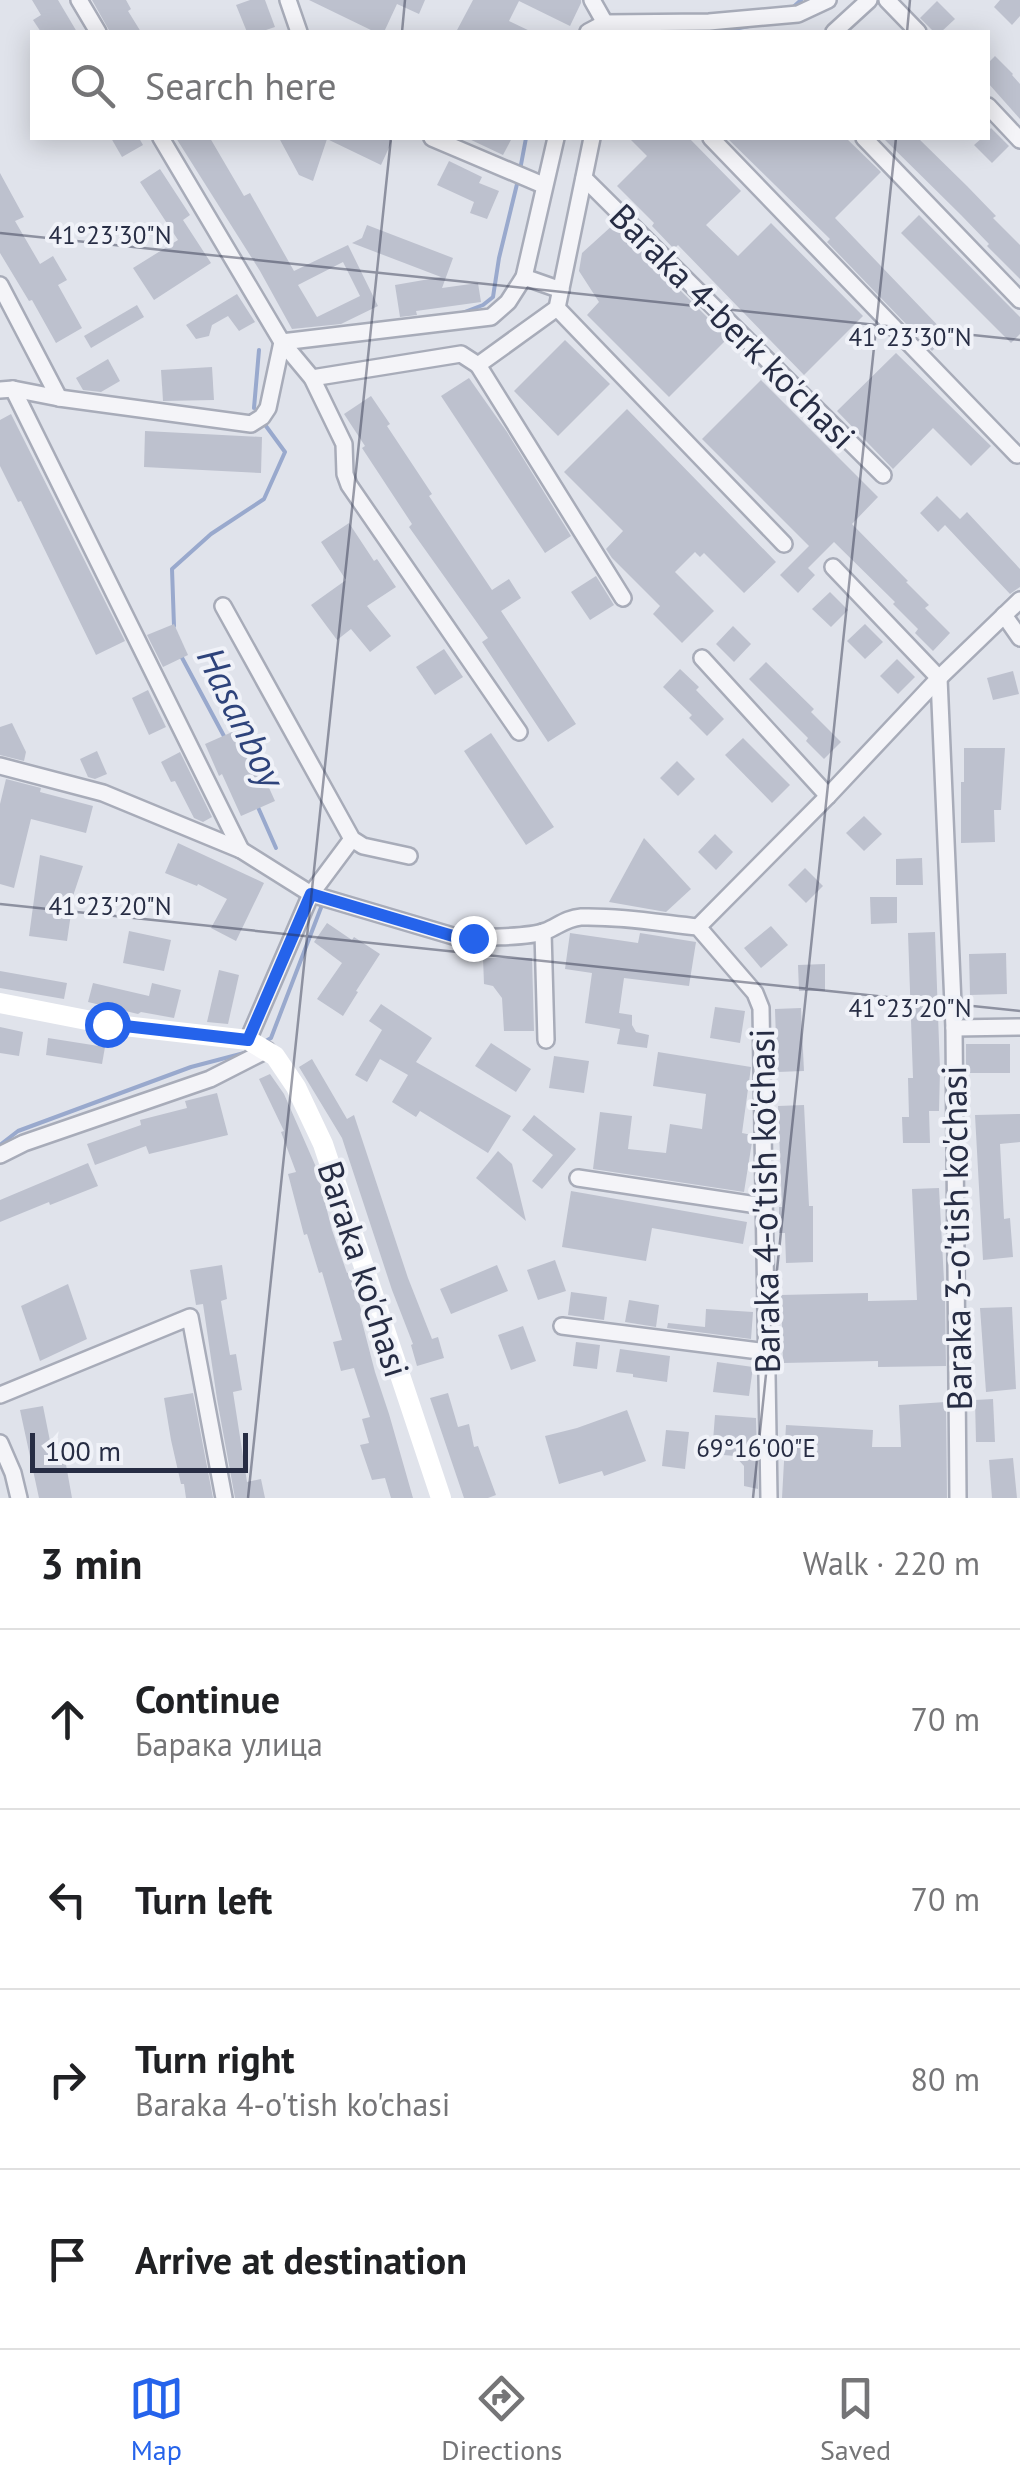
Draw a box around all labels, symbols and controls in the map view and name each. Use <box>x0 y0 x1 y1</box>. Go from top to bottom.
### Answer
search box <box>30 30 990 140</box>
icon: search <box>65 58 120 113</box>
text: Search here <box>145 61 337 110</box>
street label: Baraka 4-berk ko'chasi <box>600 193 866 459</box>
text: 41°23'30"N <box>48 219 172 251</box>
text: 41°23'30"N <box>848 321 972 353</box>
water label: Hasanboy <box>187 638 298 798</box>
text: 41°23'20"N <box>48 890 172 922</box>
route end <box>451 916 497 962</box>
text: 41°23'20"N <box>848 992 972 1024</box>
route start <box>85 1002 131 1048</box>
street label: Baraka 4-o'tish ko'chasi <box>738 1028 790 1374</box>
street label: Baraka 3-o'tish ko'chasi <box>930 1065 982 1411</box>
street label: Baraka ko'chasi <box>307 1155 421 1383</box>
scale bar <box>30 1428 248 1472</box>
text: 100 m <box>45 1432 121 1469</box>
text: 69°16'00"E <box>696 1432 816 1464</box>
text: 3 min <box>40 1536 142 1591</box>
text: Walk · 220 m <box>803 1542 980 1584</box>
text: Continue <box>135 1674 280 1723</box>
icon: ahead <box>40 1692 95 1747</box>
text: 70 m <box>911 1698 980 1740</box>
text: Барака улица <box>135 1723 323 1765</box>
icon: left <box>40 1872 95 1927</box>
text: Turn left <box>135 1875 272 1924</box>
text: 70 m <box>911 1878 980 1920</box>
text: Turn right <box>135 2034 295 2083</box>
icon: right <box>40 2052 95 2107</box>
text: 80 m <box>911 2058 980 2100</box>
text: Baraka 4-o'tish ko'chasi <box>135 2083 450 2125</box>
icon: arrive <box>40 2232 95 2287</box>
text: Arrive at destination <box>135 2235 467 2284</box>
tab: Map <box>129 2371 184 2468</box>
tab: Directions <box>441 2371 562 2468</box>
tab: Saved <box>820 2371 891 2468</box>

